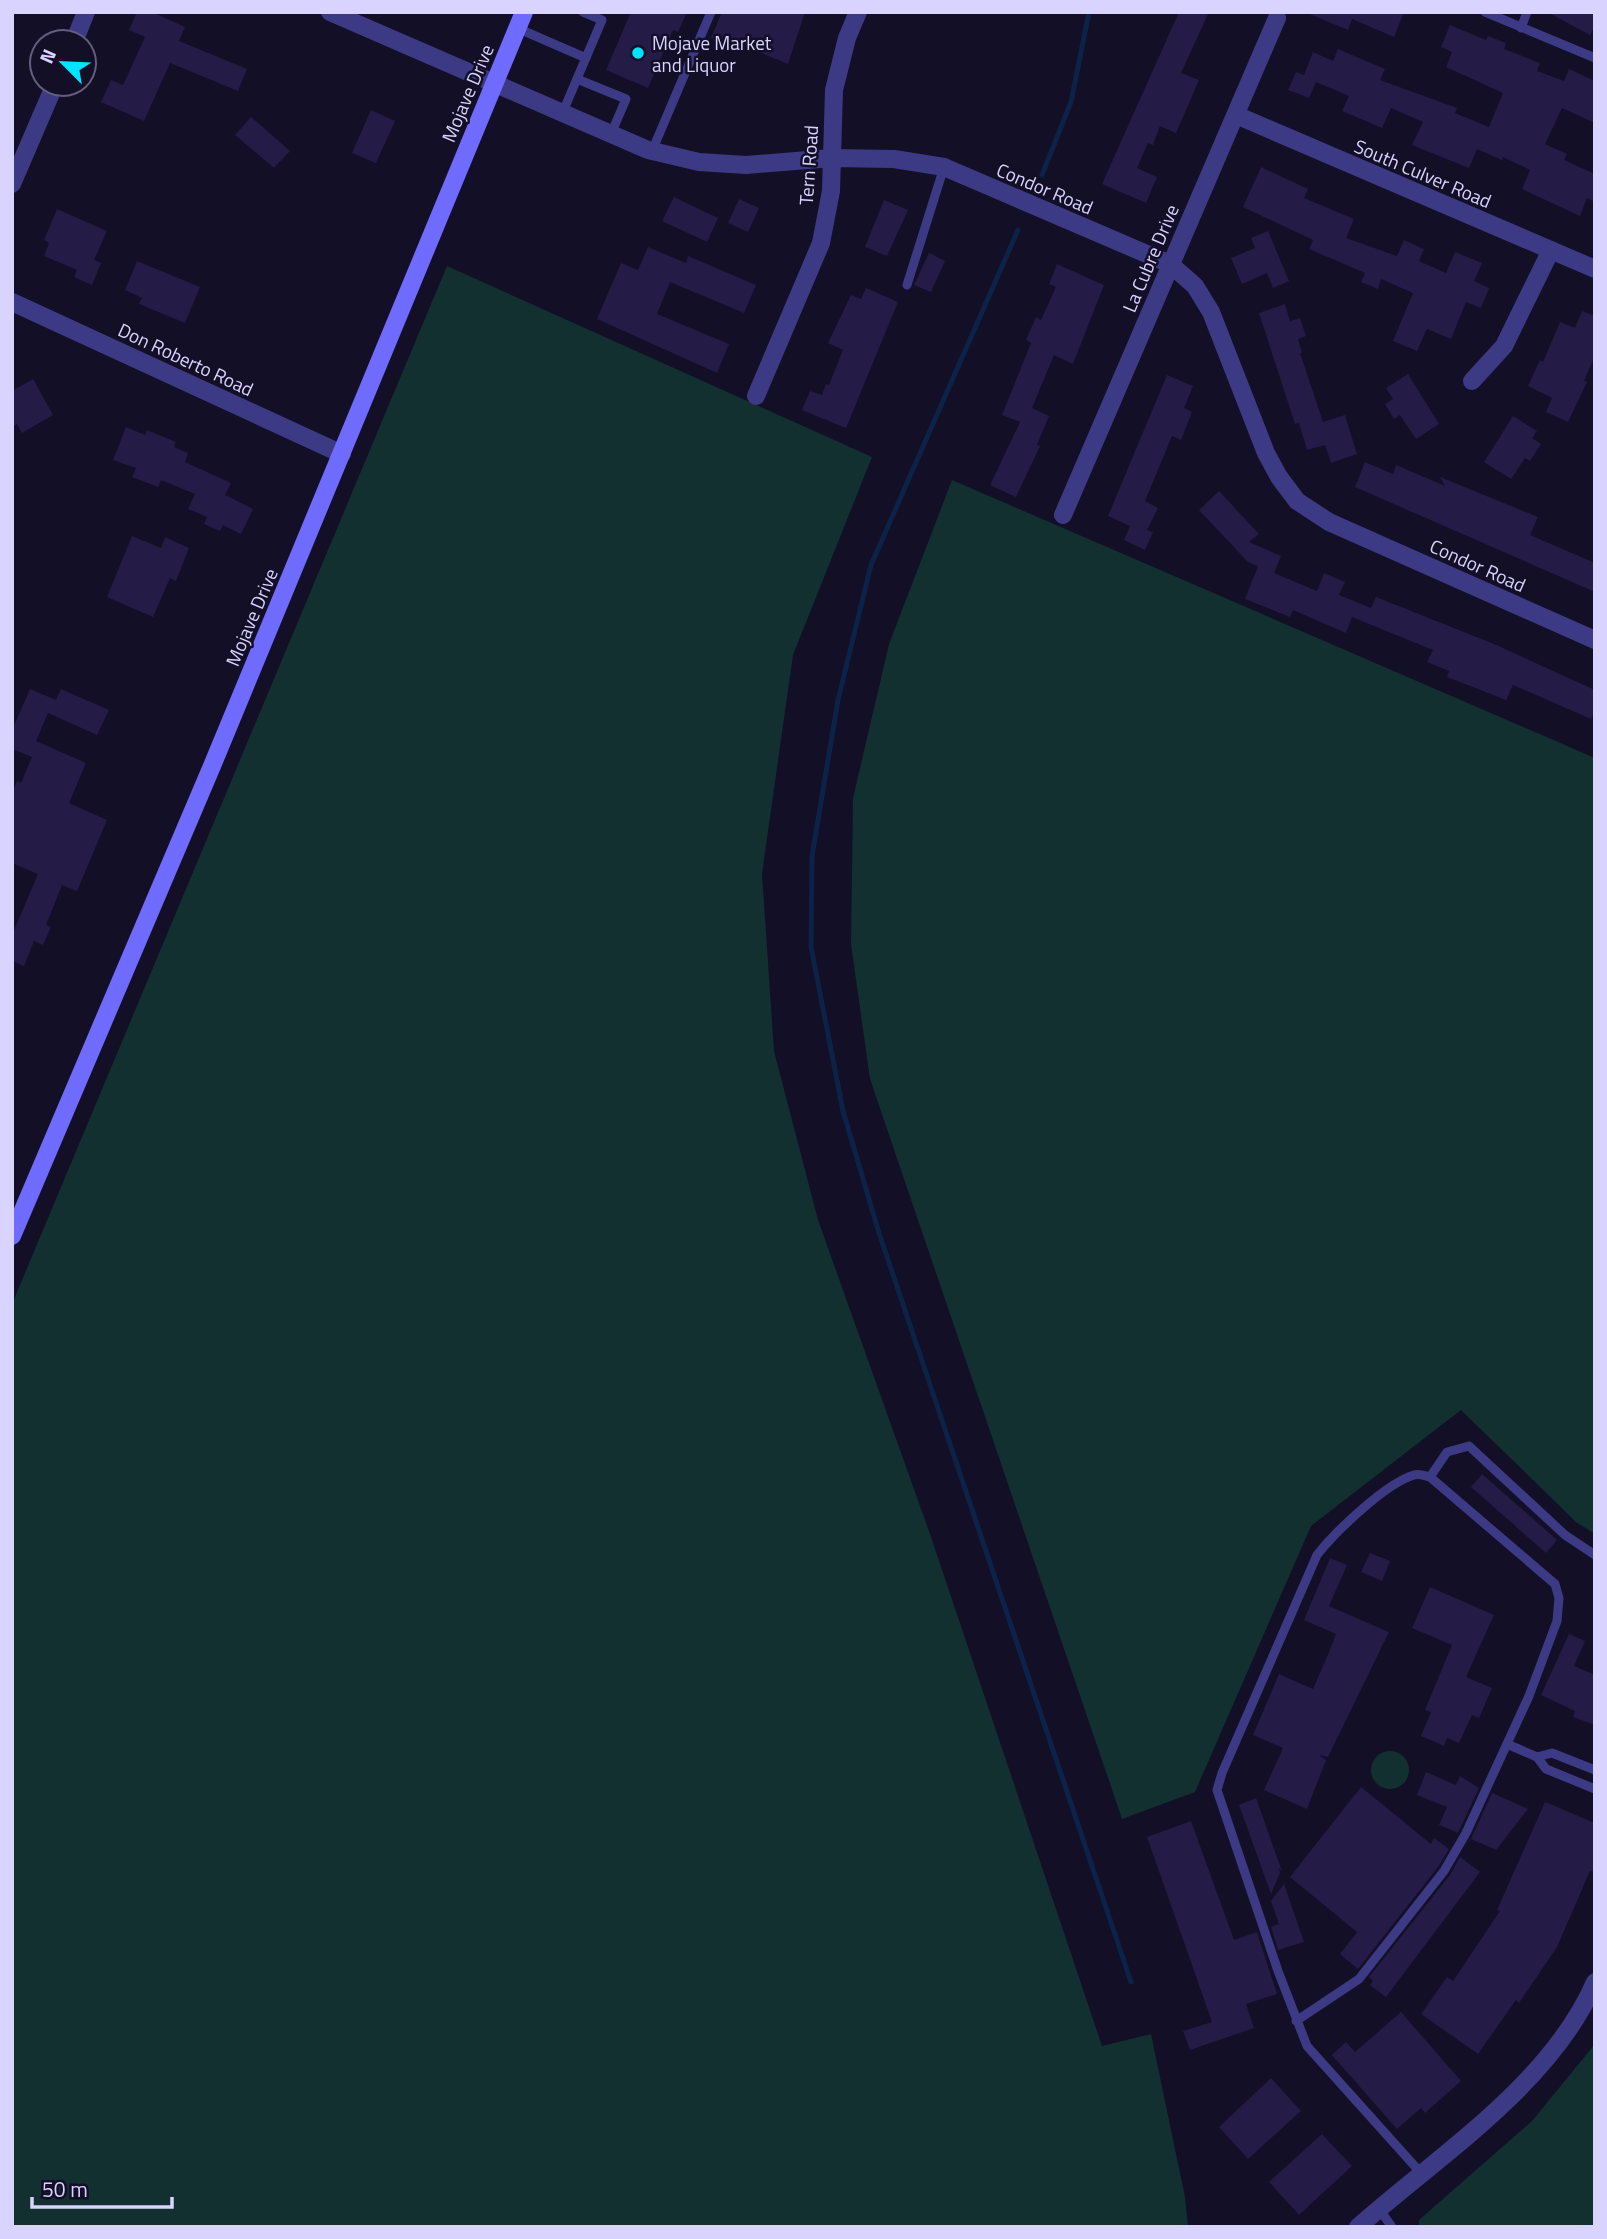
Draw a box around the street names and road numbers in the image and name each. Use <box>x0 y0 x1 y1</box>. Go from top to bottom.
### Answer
street label: Mojave Drive <box>433 40 501 146</box>
street label: Tern Road <box>791 124 825 206</box>
street label: South Culver Road <box>1350 131 1496 215</box>
street label: Condor Road <box>992 155 1098 221</box>
street label: La Cubre Drive <box>1114 200 1186 316</box>
street label: Don Roberto Road <box>114 315 258 403</box>
street label: Condor Road <box>1425 531 1531 599</box>
street label: Mojave Drive <box>217 564 285 670</box>

